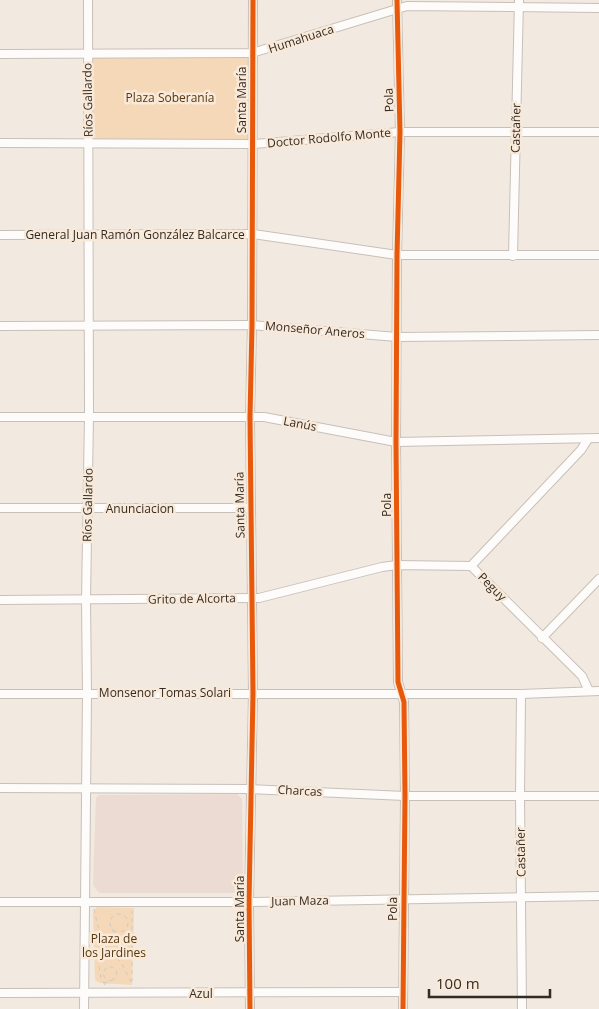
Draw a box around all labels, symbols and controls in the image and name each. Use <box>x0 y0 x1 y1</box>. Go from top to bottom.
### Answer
street label: Humahuaca <box>266 20 336 57</box>
street label: Ríos Gallardo <box>78 63 97 137</box>
street label: Santa María <box>233 67 250 133</box>
street label: Pola <box>380 88 397 112</box>
park label: Plaza Soberanía <box>126 89 214 106</box>
street label: Castañer <box>507 103 524 153</box>
street label: Doctor Rodolfo Monte <box>266 124 392 151</box>
street label: General Juan Ramón González Balcarce <box>25 226 245 243</box>
street label: Monseñor Aneros <box>265 317 366 342</box>
street label: Lanús <box>282 412 318 435</box>
street label: Ríos Gallardo <box>78 468 97 542</box>
street label: Santa María <box>230 471 249 539</box>
street label: Pola <box>378 493 395 517</box>
street label: Anunciacion <box>106 500 174 517</box>
street label: Peguy <box>474 569 511 605</box>
street label: Grito de Alcorta <box>148 589 236 608</box>
street label: Monsenor Tomas Solari <box>99 684 231 701</box>
street label: Charcas <box>277 781 323 800</box>
street label: Castañer <box>512 827 529 877</box>
street label: Santa María <box>231 876 248 942</box>
street label: Juan Maza <box>270 891 329 910</box>
street label: Pola <box>384 897 401 921</box>
park label: Plaza de los Jardines <box>82 930 146 961</box>
scale bar <box>429 966 550 998</box>
text: 100 m <box>436 973 480 993</box>
street label: Azul <box>189 985 213 1002</box>

